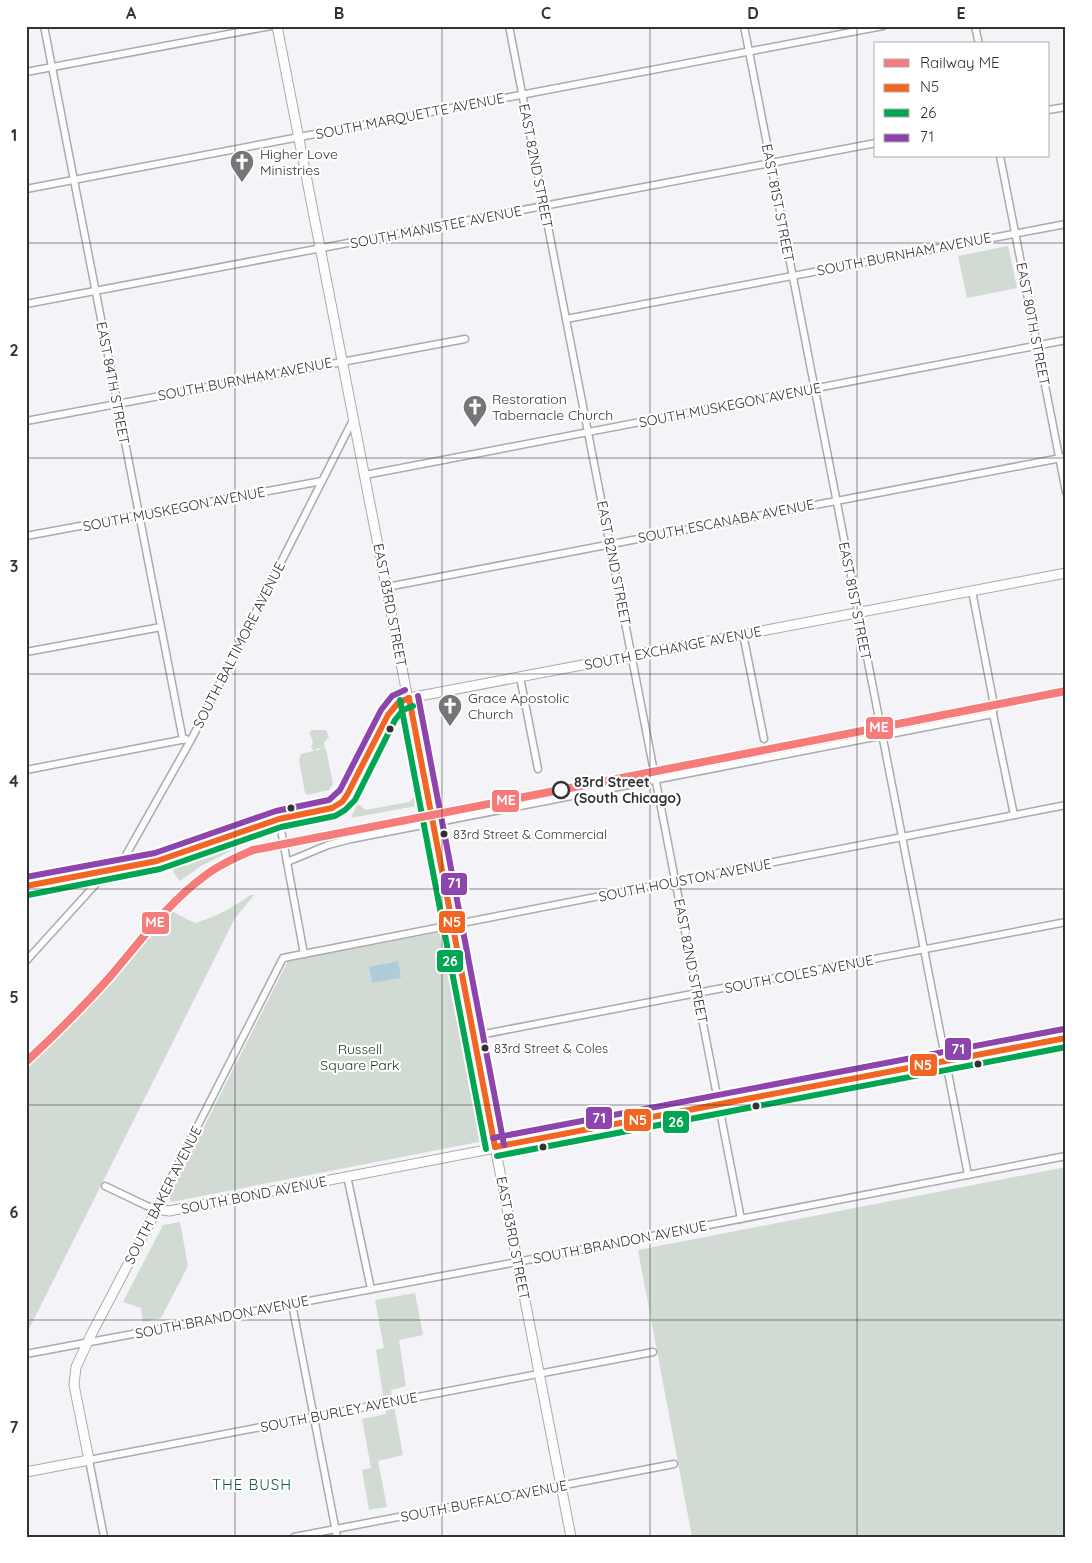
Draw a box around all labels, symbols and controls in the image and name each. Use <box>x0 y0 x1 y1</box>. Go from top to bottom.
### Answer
text: A <box>126 3 137 23</box>
text: B <box>334 3 344 23</box>
text: C <box>541 3 551 23</box>
text: D <box>747 3 759 23</box>
text: E <box>956 3 966 23</box>
legend <box>874 42 1050 158</box>
text: Railway ME <box>920 53 1000 72</box>
text: N5 <box>920 77 939 96</box>
street label: SOUTH MARQUETTE AVENUE <box>314 89 506 143</box>
street label: EAST 82ND STREET <box>515 102 557 230</box>
text: 26 <box>920 103 936 122</box>
text: 1 <box>11 125 17 145</box>
text: 71 <box>920 127 934 146</box>
street label: EAST 81ST STREET <box>758 142 798 264</box>
place label: Higher Love Ministries <box>260 145 338 179</box>
church icon: Higher Love Ministries <box>229 149 255 183</box>
street label: SOUTH MANISTEE AVENUE <box>349 202 523 252</box>
street label: SOUTH BURNHAM AVENUE <box>815 228 993 280</box>
street label: EAST 80TH STREET <box>1012 261 1054 387</box>
street label: EAST 84TH STREET <box>92 320 134 446</box>
text: 2 <box>9 340 19 360</box>
street label: SOUTH BURNHAM AVENUE <box>156 353 334 405</box>
street label: SOUTH MUSKEGON AVENUE <box>637 378 823 432</box>
place label: Restoration Tabernacle Church <box>492 390 613 424</box>
church icon: Restoration Tabernacle Church <box>462 394 488 428</box>
street label: SOUTH MUSKEGON AVENUE <box>81 482 267 536</box>
street label: SOUTH ESCANABA AVENUE <box>636 495 816 547</box>
street label: EAST 82ND STREET <box>593 499 635 627</box>
street label: EAST 81ST STREET <box>835 540 875 662</box>
street label: EAST 83RD STREET <box>369 542 411 668</box>
text: 3 <box>10 556 18 576</box>
street label: SOUTH BALTIMORE AVENUE <box>189 559 289 731</box>
street label: SOUTH EXCHANGE AVENUE <box>583 622 763 674</box>
place label: Grace Apostolic Church <box>468 689 570 723</box>
church icon: Grace Apostolic Church <box>437 693 463 727</box>
line badge: ME <box>865 716 894 740</box>
text: ME <box>869 718 889 736</box>
unlabelled marker <box>385 724 395 734</box>
text: 4 <box>9 771 19 791</box>
place label: 83rd Street (South Chicago) <box>574 773 681 807</box>
marker: 83rd Street (South Chicago) <box>552 781 570 799</box>
line badge: ME <box>491 789 520 813</box>
text: ME <box>496 791 516 809</box>
unlabelled marker <box>286 803 296 813</box>
place label: 83rd Street & Commercial <box>453 826 607 842</box>
marker: 83rd Street & Commercial <box>439 829 449 839</box>
street label: SOUTH HOUSTON AVENUE <box>597 854 773 906</box>
line badge: 71 <box>440 872 468 896</box>
text: 71 <box>447 874 461 892</box>
street label: EAST 82ND STREET <box>670 897 712 1025</box>
line badge: N5 <box>438 910 466 934</box>
line badge: ME <box>141 911 170 935</box>
text: ME <box>145 913 165 931</box>
text: N5 <box>443 913 461 931</box>
line badge: 26 <box>436 949 464 973</box>
street label: SOUTH COLES AVENUE <box>723 951 875 997</box>
text: 26 <box>442 952 458 970</box>
text: 5 <box>9 987 19 1007</box>
line badge: 71 <box>944 1037 972 1061</box>
park label: Russell Square Park <box>320 1040 400 1074</box>
place label: 83rd Street & Coles <box>494 1040 608 1056</box>
text: 71 <box>951 1040 965 1058</box>
marker: 83rd Street & Coles <box>480 1043 490 1053</box>
line badge: N5 <box>909 1053 938 1077</box>
text: N5 <box>914 1056 932 1074</box>
unlabelled marker <box>973 1059 983 1069</box>
unlabelled marker <box>751 1101 761 1111</box>
line badge: 71 <box>585 1106 613 1130</box>
line badge: N5 <box>623 1108 652 1132</box>
text: 71 <box>592 1109 606 1127</box>
line badge: 26 <box>662 1110 690 1134</box>
text: N5 <box>629 1111 647 1129</box>
text: 26 <box>668 1113 684 1131</box>
street label: SOUTH BAKER AVENUE <box>120 1123 206 1267</box>
unlabelled marker <box>538 1142 548 1152</box>
street label: SOUTH BOND AVENUE <box>180 1172 328 1218</box>
street label: EAST 83RD STREET <box>492 1175 534 1301</box>
text: 6 <box>10 1202 19 1222</box>
street label: SOUTH BRANDON AVENUE <box>532 1216 708 1268</box>
street label: SOUTH BRANDON AVENUE <box>134 1291 310 1343</box>
street label: SOUTH BURLEY AVENUE <box>259 1388 419 1436</box>
text: 7 <box>10 1417 19 1437</box>
district label: THE BUSH <box>212 1475 292 1494</box>
street label: SOUTH BUFFALO AVENUE <box>399 1476 569 1526</box>

